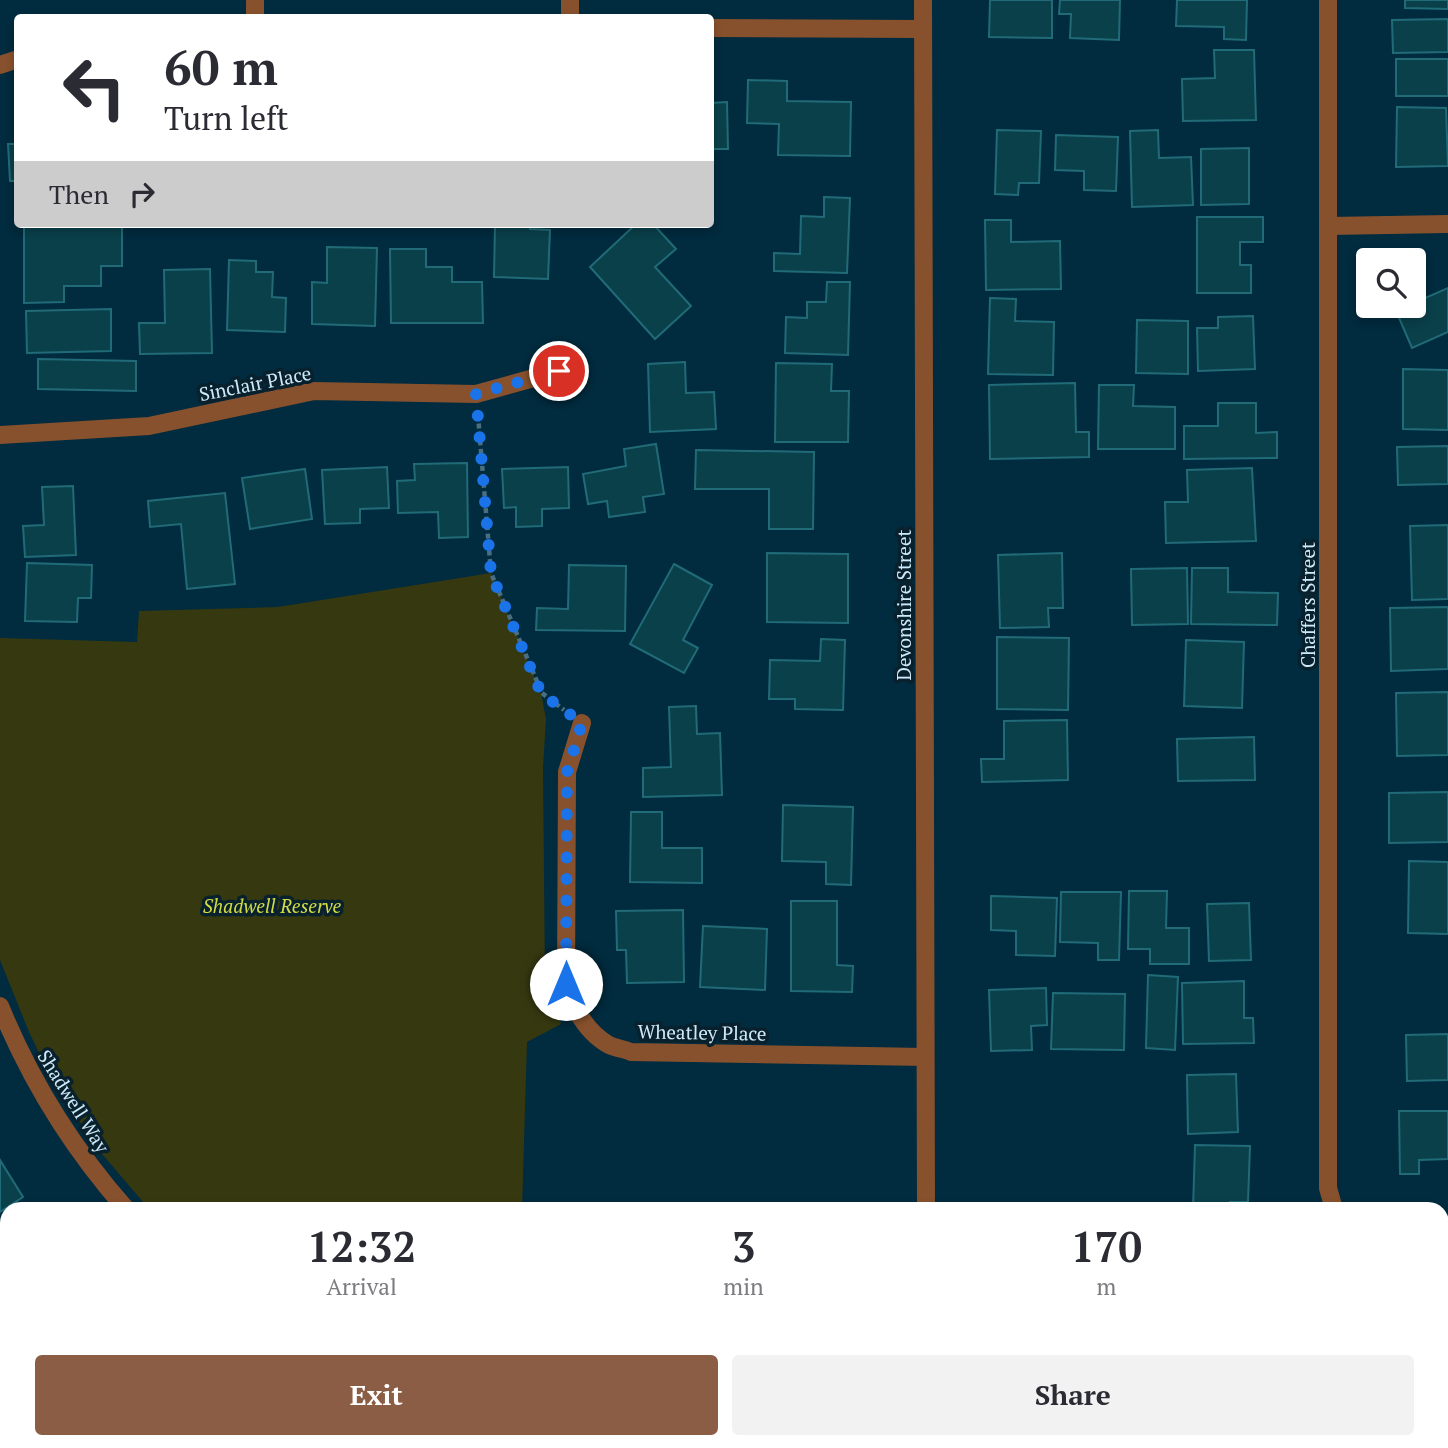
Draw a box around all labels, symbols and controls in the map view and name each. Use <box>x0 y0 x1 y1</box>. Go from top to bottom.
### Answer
text: 60 m <box>164 34 278 99</box>
icon: left <box>49 42 140 133</box>
text: Turn left <box>164 97 288 139</box>
icon: right <box>123 175 161 213</box>
text: Then <box>49 177 109 211</box>
map controls <box>1356 248 1426 318</box>
button: search <box>1356 248 1426 318</box>
pin <box>529 341 589 401</box>
icon: arrive <box>540 352 578 390</box>
street label: Sinclair Place <box>197 360 313 406</box>
street label: Devonshire Street <box>891 529 916 681</box>
street label: Chaffers Street <box>1295 542 1320 668</box>
park label: Shadwell Reserve <box>203 893 342 918</box>
position arrow <box>529 947 603 1021</box>
street label: Wheatley Place <box>637 1018 767 1046</box>
street label: Shadwell Way <box>33 1045 116 1157</box>
text: 12:32 <box>307 1218 416 1274</box>
text: 3 <box>732 1218 755 1274</box>
text: 170 <box>1071 1218 1142 1274</box>
text: Arrival <box>326 1271 397 1302</box>
text: min <box>723 1271 764 1302</box>
text: m <box>1096 1271 1116 1302</box>
button: Exit <box>35 1355 718 1435</box>
button: Share <box>732 1355 1414 1435</box>

